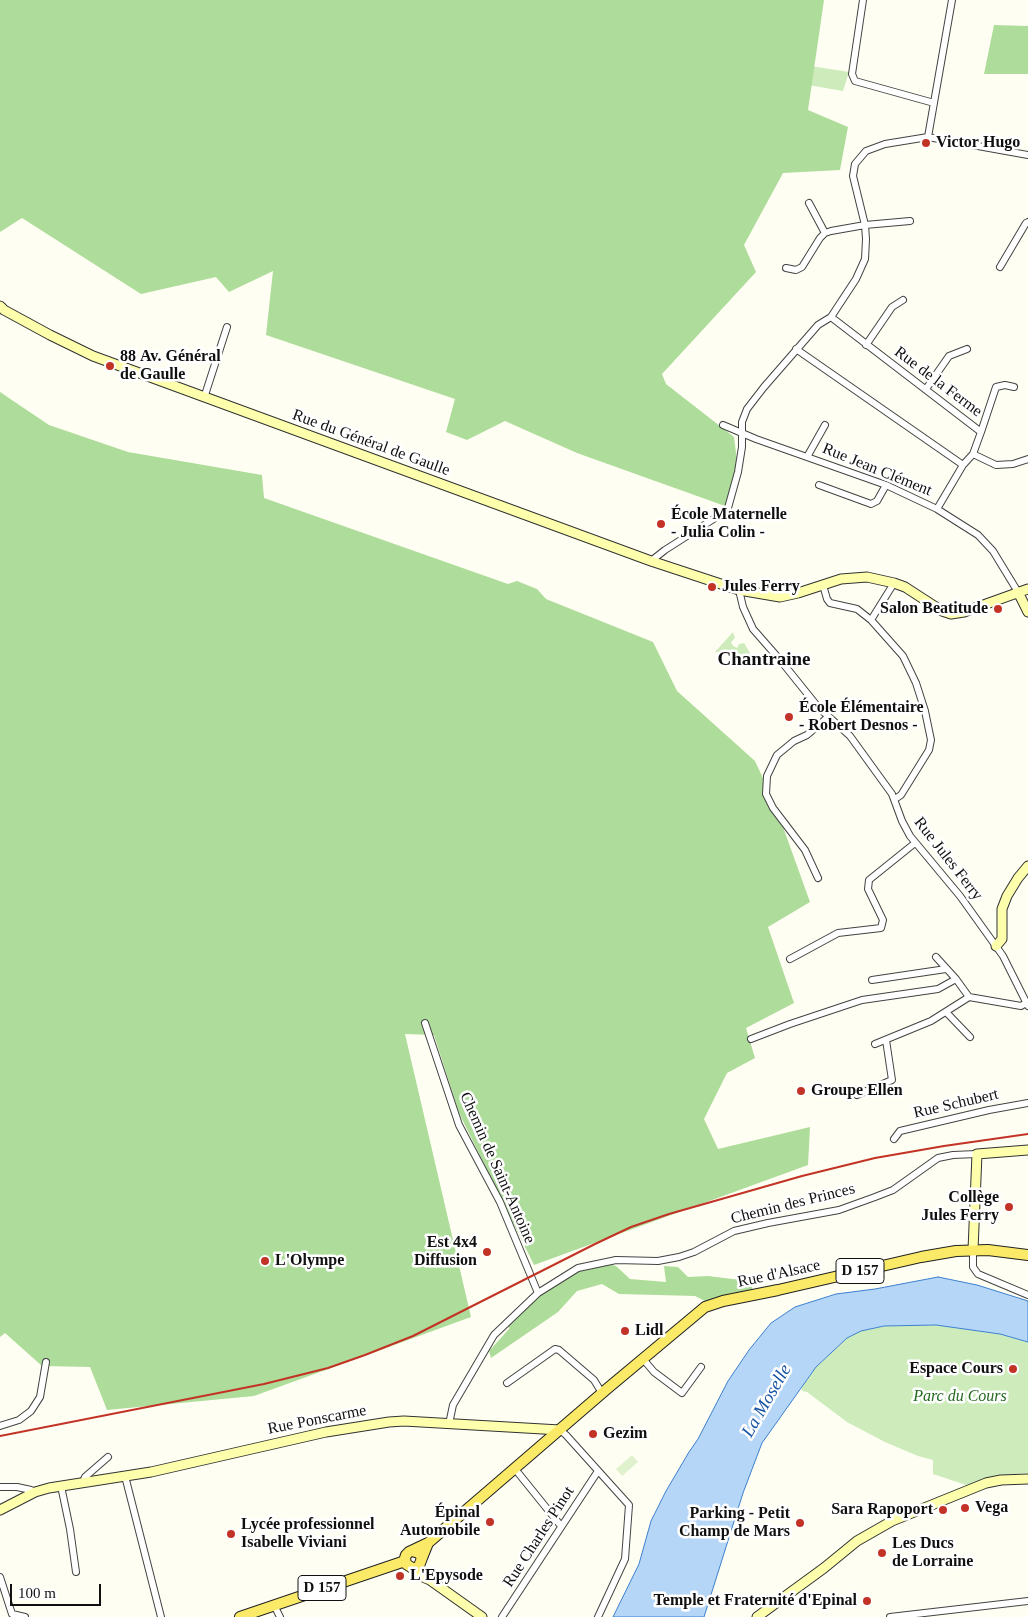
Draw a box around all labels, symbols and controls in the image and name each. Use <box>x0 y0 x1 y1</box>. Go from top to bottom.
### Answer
place label: Victor Hugo <box>936 133 1020 153</box>
marker: Victor Hugo <box>920 137 932 149</box>
street label: Rue de la Ferme <box>890 343 986 421</box>
place label: 88 Av. Général de Gaulle <box>120 347 221 385</box>
marker: 88 Av. Général de Gaulle <box>104 360 116 372</box>
street label: Rue du Général de Gaulle <box>290 406 452 480</box>
street label: Rue Jean Clément <box>819 439 935 501</box>
place label: École Maternelle - Julia Colin - <box>671 505 787 543</box>
marker: École Maternelle - Julia Colin - <box>655 518 667 530</box>
place label: Jules Ferry <box>722 577 800 597</box>
marker: Jules Ferry <box>706 581 718 593</box>
place label: Salon Beatitude <box>880 599 988 619</box>
marker: Salon Beatitude <box>992 603 1004 615</box>
district label: Chantraine <box>718 649 810 671</box>
place label: École Élémentaire - Robert Desnos - <box>799 698 924 736</box>
marker: École Élémentaire - Robert Desnos - <box>783 711 795 723</box>
street label: Rue Jules Ferry <box>910 814 986 904</box>
place label: Groupe Ellen <box>811 1081 903 1101</box>
marker: Groupe Ellen <box>795 1085 807 1097</box>
street label: Rue Schubert <box>912 1085 1000 1123</box>
street label: Chemin de Saint-Antoine <box>455 1089 539 1247</box>
street label: Chemin des Princes <box>729 1179 857 1229</box>
place label: Collège Jules Ferry <box>921 1188 999 1226</box>
marker: Collège Jules Ferry <box>1003 1201 1015 1213</box>
place label: Est 4x4 Diffusion <box>414 1233 477 1271</box>
marker: Est 4x4 Diffusion <box>481 1246 493 1258</box>
place label: L'Olympe <box>275 1251 344 1271</box>
marker: L'Olympe <box>259 1255 271 1267</box>
street label: Rue d'Alsace <box>736 1256 822 1292</box>
road number: D 157 <box>836 1258 884 1284</box>
place label: Lidl <box>635 1321 663 1341</box>
marker: Lidl <box>619 1325 631 1337</box>
place label: Espace Cours <box>909 1359 1003 1379</box>
water label: La Moselle <box>738 1361 796 1441</box>
marker: Espace Cours <box>1007 1363 1019 1375</box>
park label: Parc du Cours <box>913 1387 1007 1407</box>
street label: Rue Ponscarme <box>266 1401 368 1439</box>
place label: Gezim <box>603 1424 647 1444</box>
marker: Gezim <box>587 1428 599 1440</box>
street label: Rue Charles Pinot <box>499 1483 579 1591</box>
place label: Vega <box>975 1498 1008 1518</box>
place label: Sara Rapoport <box>831 1500 933 1520</box>
marker: Vega <box>959 1502 971 1514</box>
place label: Épinal Automobile <box>400 1503 480 1541</box>
place label: Parking - Petit Champ de Mars <box>679 1504 790 1542</box>
marker: Sara Rapoport <box>937 1504 949 1516</box>
place label: Lycée professionnel Isabelle Viviani <box>241 1515 374 1553</box>
marker: Épinal Automobile <box>484 1516 496 1528</box>
marker: Parking - Petit Champ de Mars <box>794 1517 806 1529</box>
marker: Lycée professionnel Isabelle Viviani <box>225 1528 237 1540</box>
place label: Les Ducs de Lorraine <box>892 1534 973 1572</box>
marker: Les Ducs de Lorraine <box>876 1547 888 1559</box>
place label: L'Epysode <box>410 1566 483 1586</box>
marker: L'Epysode <box>394 1570 406 1582</box>
scale bar <box>12 1574 104 1606</box>
road number: D 157 <box>298 1576 346 1600</box>
text: 100 m <box>18 1585 56 1601</box>
place label: Temple et Fraternité d'Epinal <box>654 1591 857 1611</box>
marker: Temple et Fraternité d'Epinal <box>861 1595 873 1607</box>

